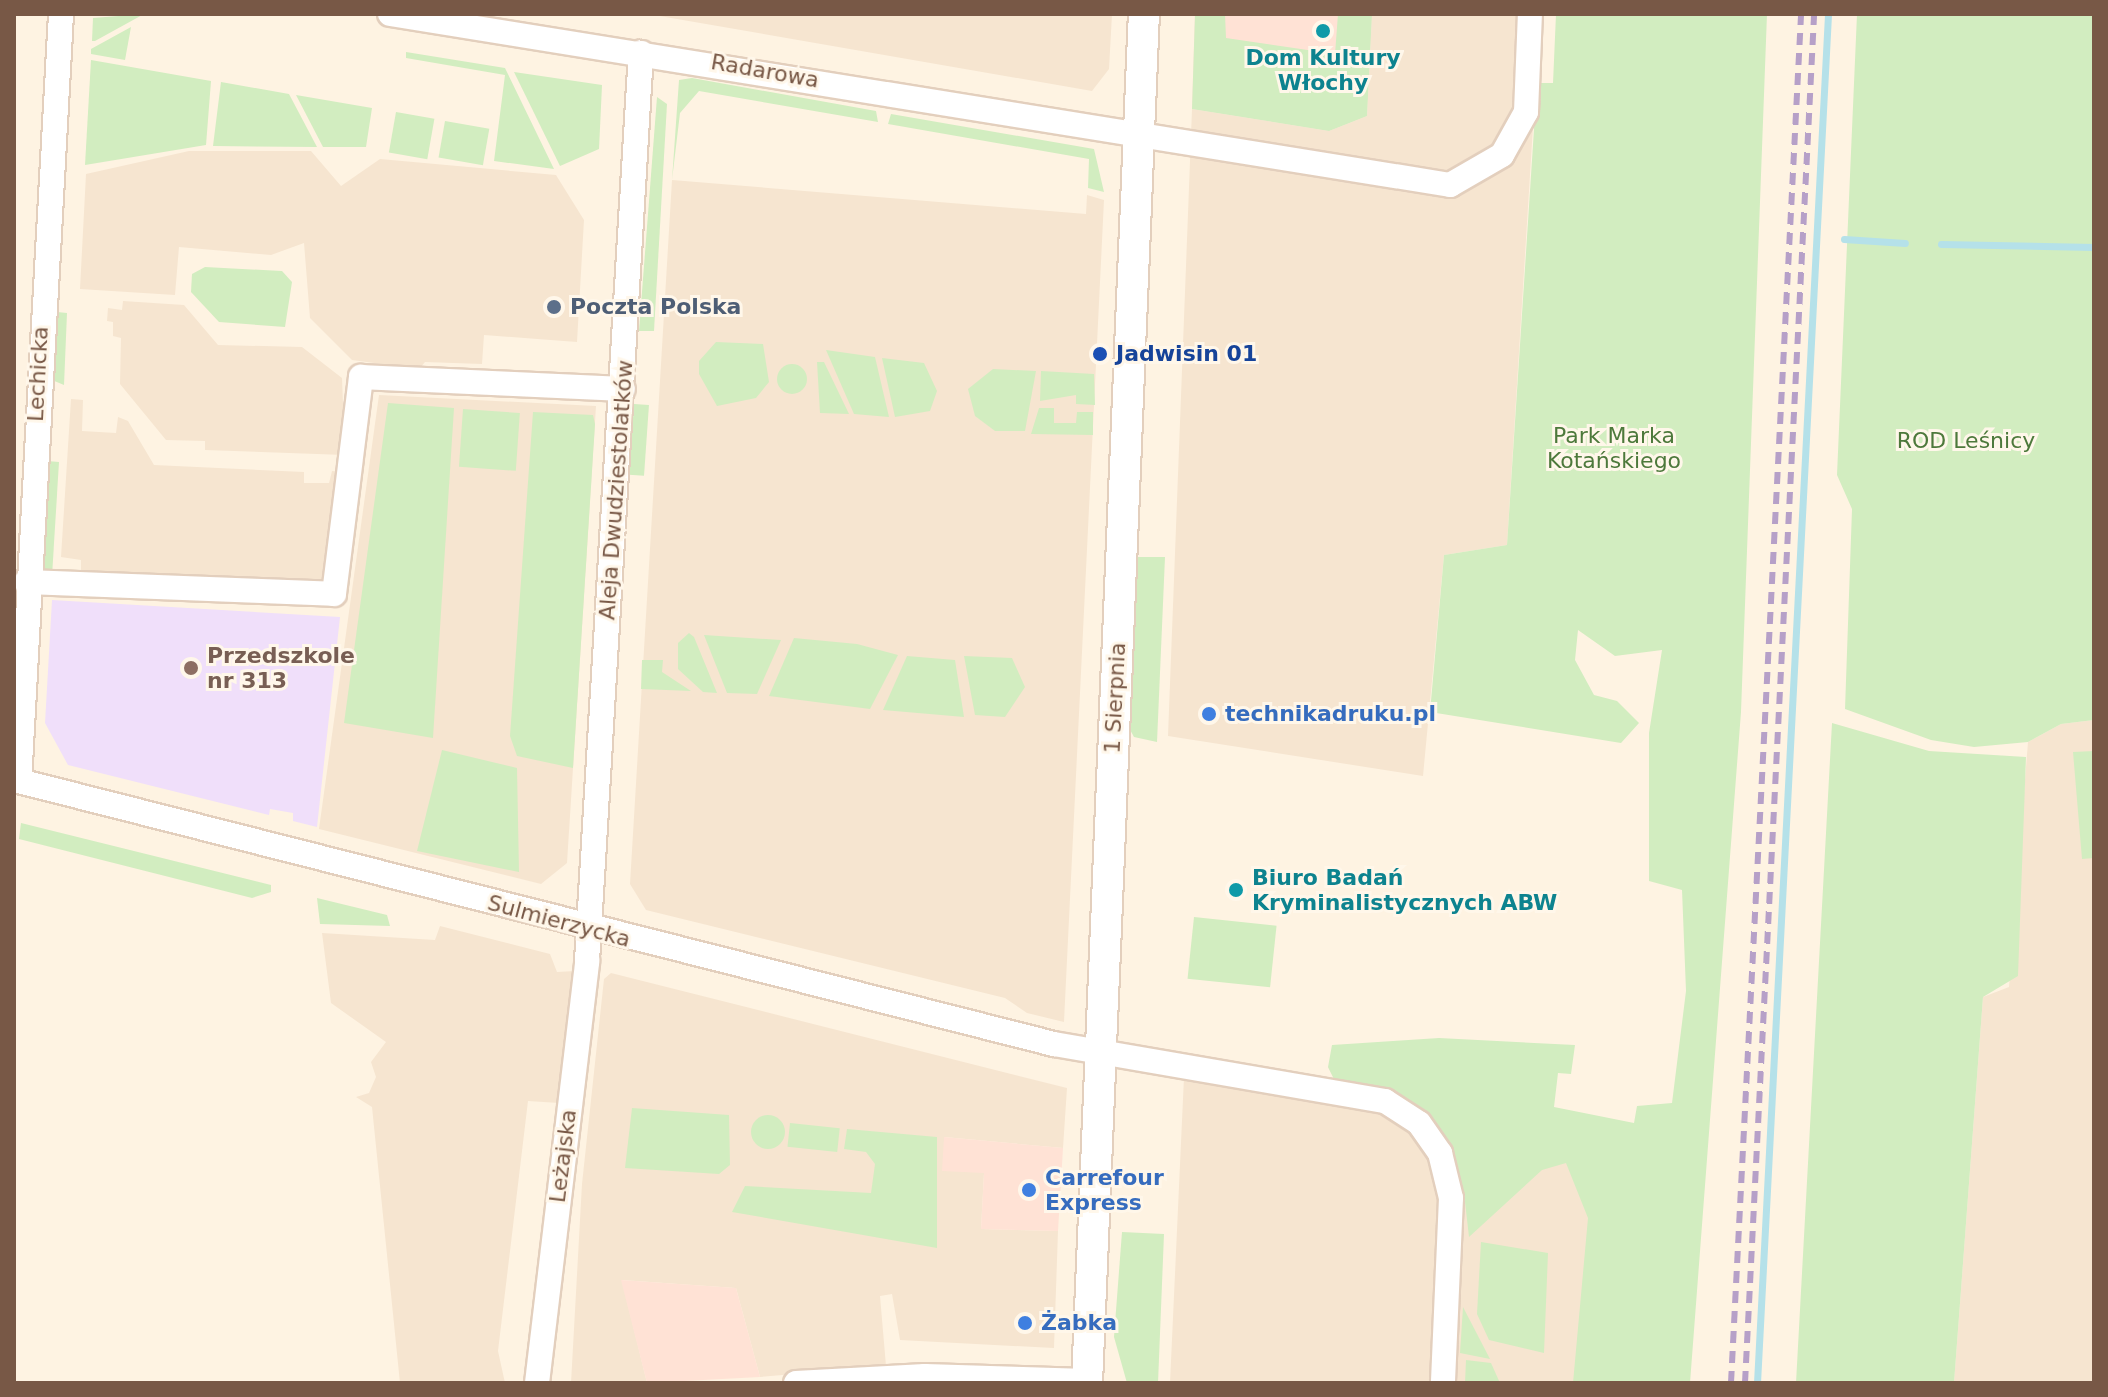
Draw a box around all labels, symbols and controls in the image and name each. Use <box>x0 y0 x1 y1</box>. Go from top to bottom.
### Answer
marker: Dom Kultury Włochy <box>1314 22 1332 40</box>
place label: Dom Kultury Włochy <box>1245 44 1401 96</box>
street label: Radarowa <box>709 49 821 93</box>
place label: Poczta Polska <box>570 294 741 320</box>
marker: Poczta Polska <box>545 298 563 316</box>
street label: Lechicka <box>22 326 54 422</box>
place label: Jadwisin 01 <box>1116 341 1257 367</box>
marker: Jadwisin 01 <box>1091 345 1109 363</box>
street label: Aleja Dwudziestolatków <box>594 359 638 621</box>
park label: Park Marka Kotańskiego <box>1547 422 1681 474</box>
park label: ROD Leśnicy <box>1897 428 2035 454</box>
place label: Przedszkole nr 313 <box>207 642 355 694</box>
street label: 1 Sierpnia <box>1099 642 1131 754</box>
marker: Przedszkole nr 313 <box>182 659 200 677</box>
place label: technikadruku.pl <box>1225 701 1436 727</box>
marker: technikadruku.pl <box>1200 705 1218 723</box>
place label: Biuro Badań Kryminalistycznych ABW <box>1252 864 1557 916</box>
marker: Biuro Badań Kryminalistycznych ABW <box>1227 881 1245 899</box>
street label: Sulmierzycka <box>485 889 633 953</box>
street label: Leżajska <box>544 1108 582 1204</box>
place label: Carrefour Express <box>1045 1164 1164 1216</box>
marker: Carrefour Express <box>1020 1181 1038 1199</box>
place label: Żabka <box>1041 1310 1117 1336</box>
marker: Żabka <box>1016 1314 1034 1332</box>

